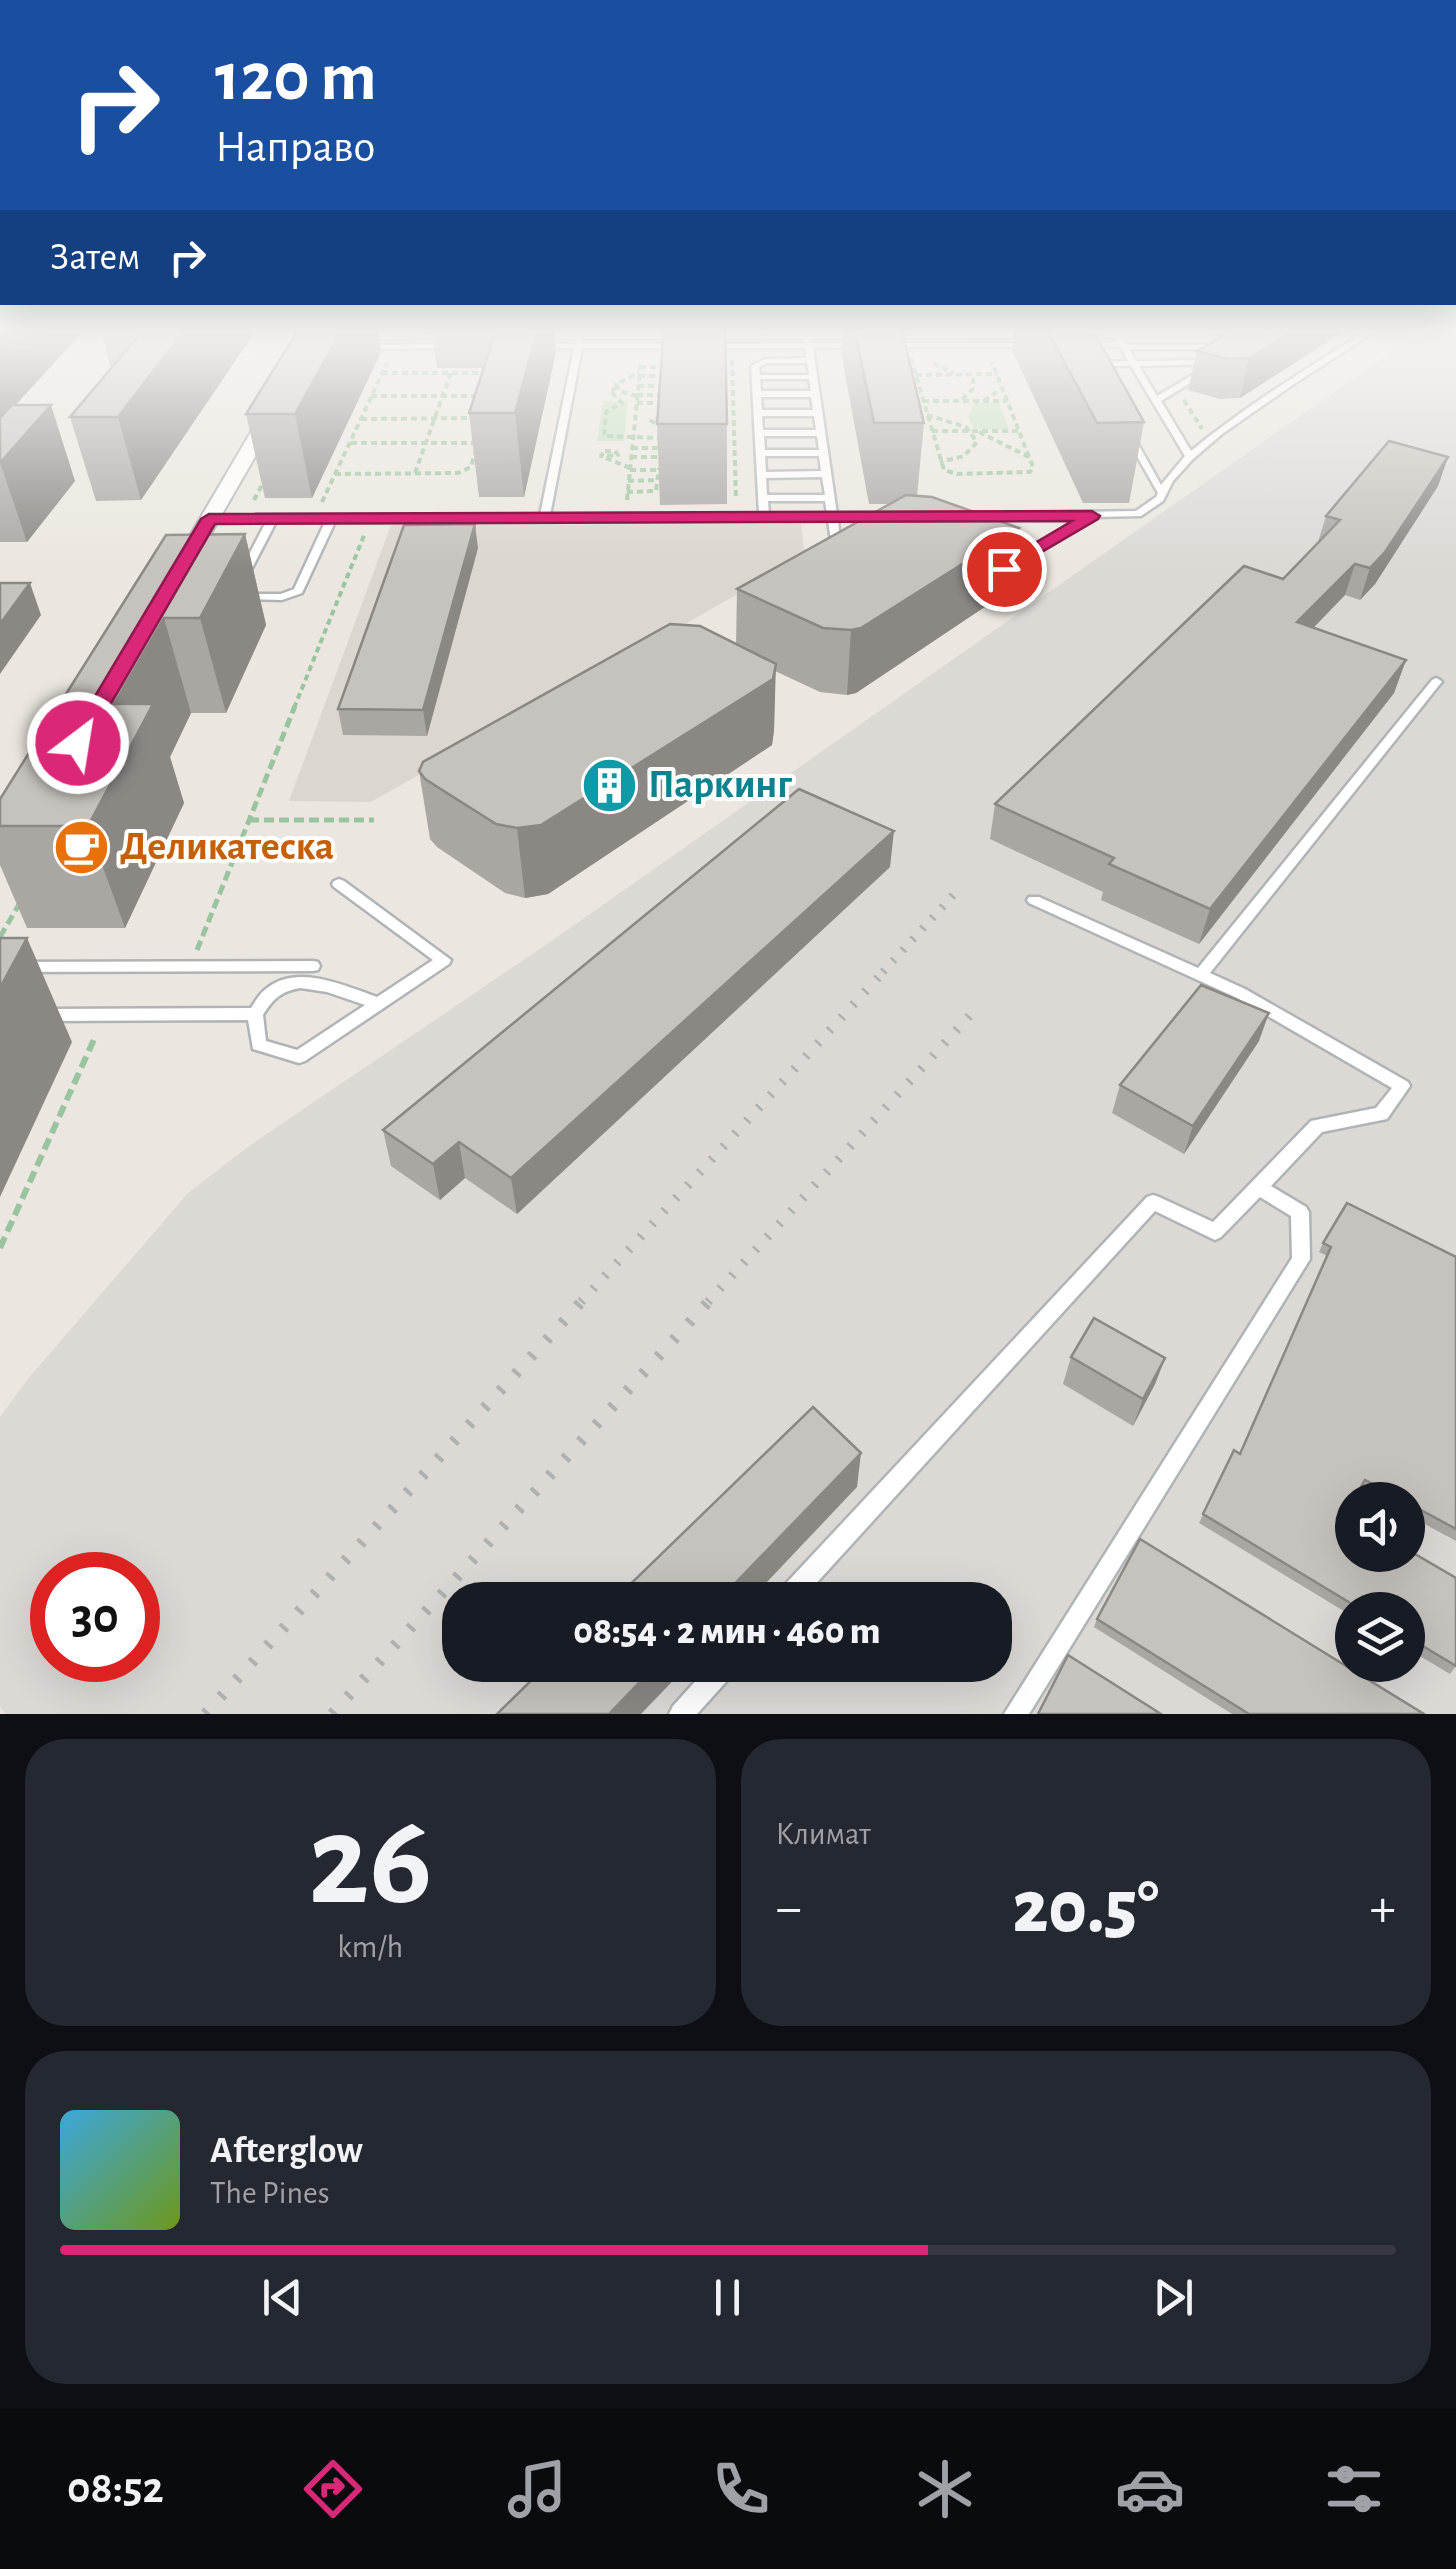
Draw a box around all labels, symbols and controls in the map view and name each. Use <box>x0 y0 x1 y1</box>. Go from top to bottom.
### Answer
icon: right <box>50 40 180 170</box>
text: 120 m <box>215 43 377 113</box>
text: Направо <box>215 125 375 170</box>
icon: right <box>160 230 215 285</box>
text: Затем <box>50 239 140 277</box>
pin <box>962 527 1047 612</box>
icon: arrive <box>977 542 1032 597</box>
position arrow <box>26 691 130 795</box>
building icon: Паркинг <box>579 755 639 815</box>
place label: Паркинг <box>648 765 792 805</box>
cafe icon: Деликатеска <box>51 817 111 877</box>
place label: Деликатеска <box>120 827 334 867</box>
map controls <box>1335 1482 1425 1682</box>
button: sound <box>1335 1482 1425 1572</box>
speed limit sign: 30 <box>30 1552 160 1682</box>
button: layers <box>1335 1592 1425 1682</box>
text: 08:54 · 2 мин · 460 m <box>573 1613 881 1651</box>
text: 26 <box>308 1798 432 1928</box>
text: Климат <box>776 1818 871 1850</box>
text: 20.5° <box>1012 1871 1159 1946</box>
text: − <box>776 1881 802 1936</box>
text: + <box>1370 1881 1396 1936</box>
text: km/h <box>337 1931 403 1963</box>
text: Afterglow <box>210 2132 363 2170</box>
text: The Pines <box>210 2177 330 2209</box>
icon: previous <box>255 2270 310 2325</box>
icon: pause <box>700 2270 755 2325</box>
icon: next <box>1146 2270 1201 2325</box>
icon: directions <box>298 2454 368 2524</box>
icon: music <box>502 2454 572 2524</box>
icon: phone <box>706 2454 776 2524</box>
icon: climate <box>910 2454 980 2524</box>
icon: car <box>1115 2454 1185 2524</box>
icon: filters <box>1319 2454 1389 2524</box>
text: 08:52 <box>67 2466 164 2511</box>

